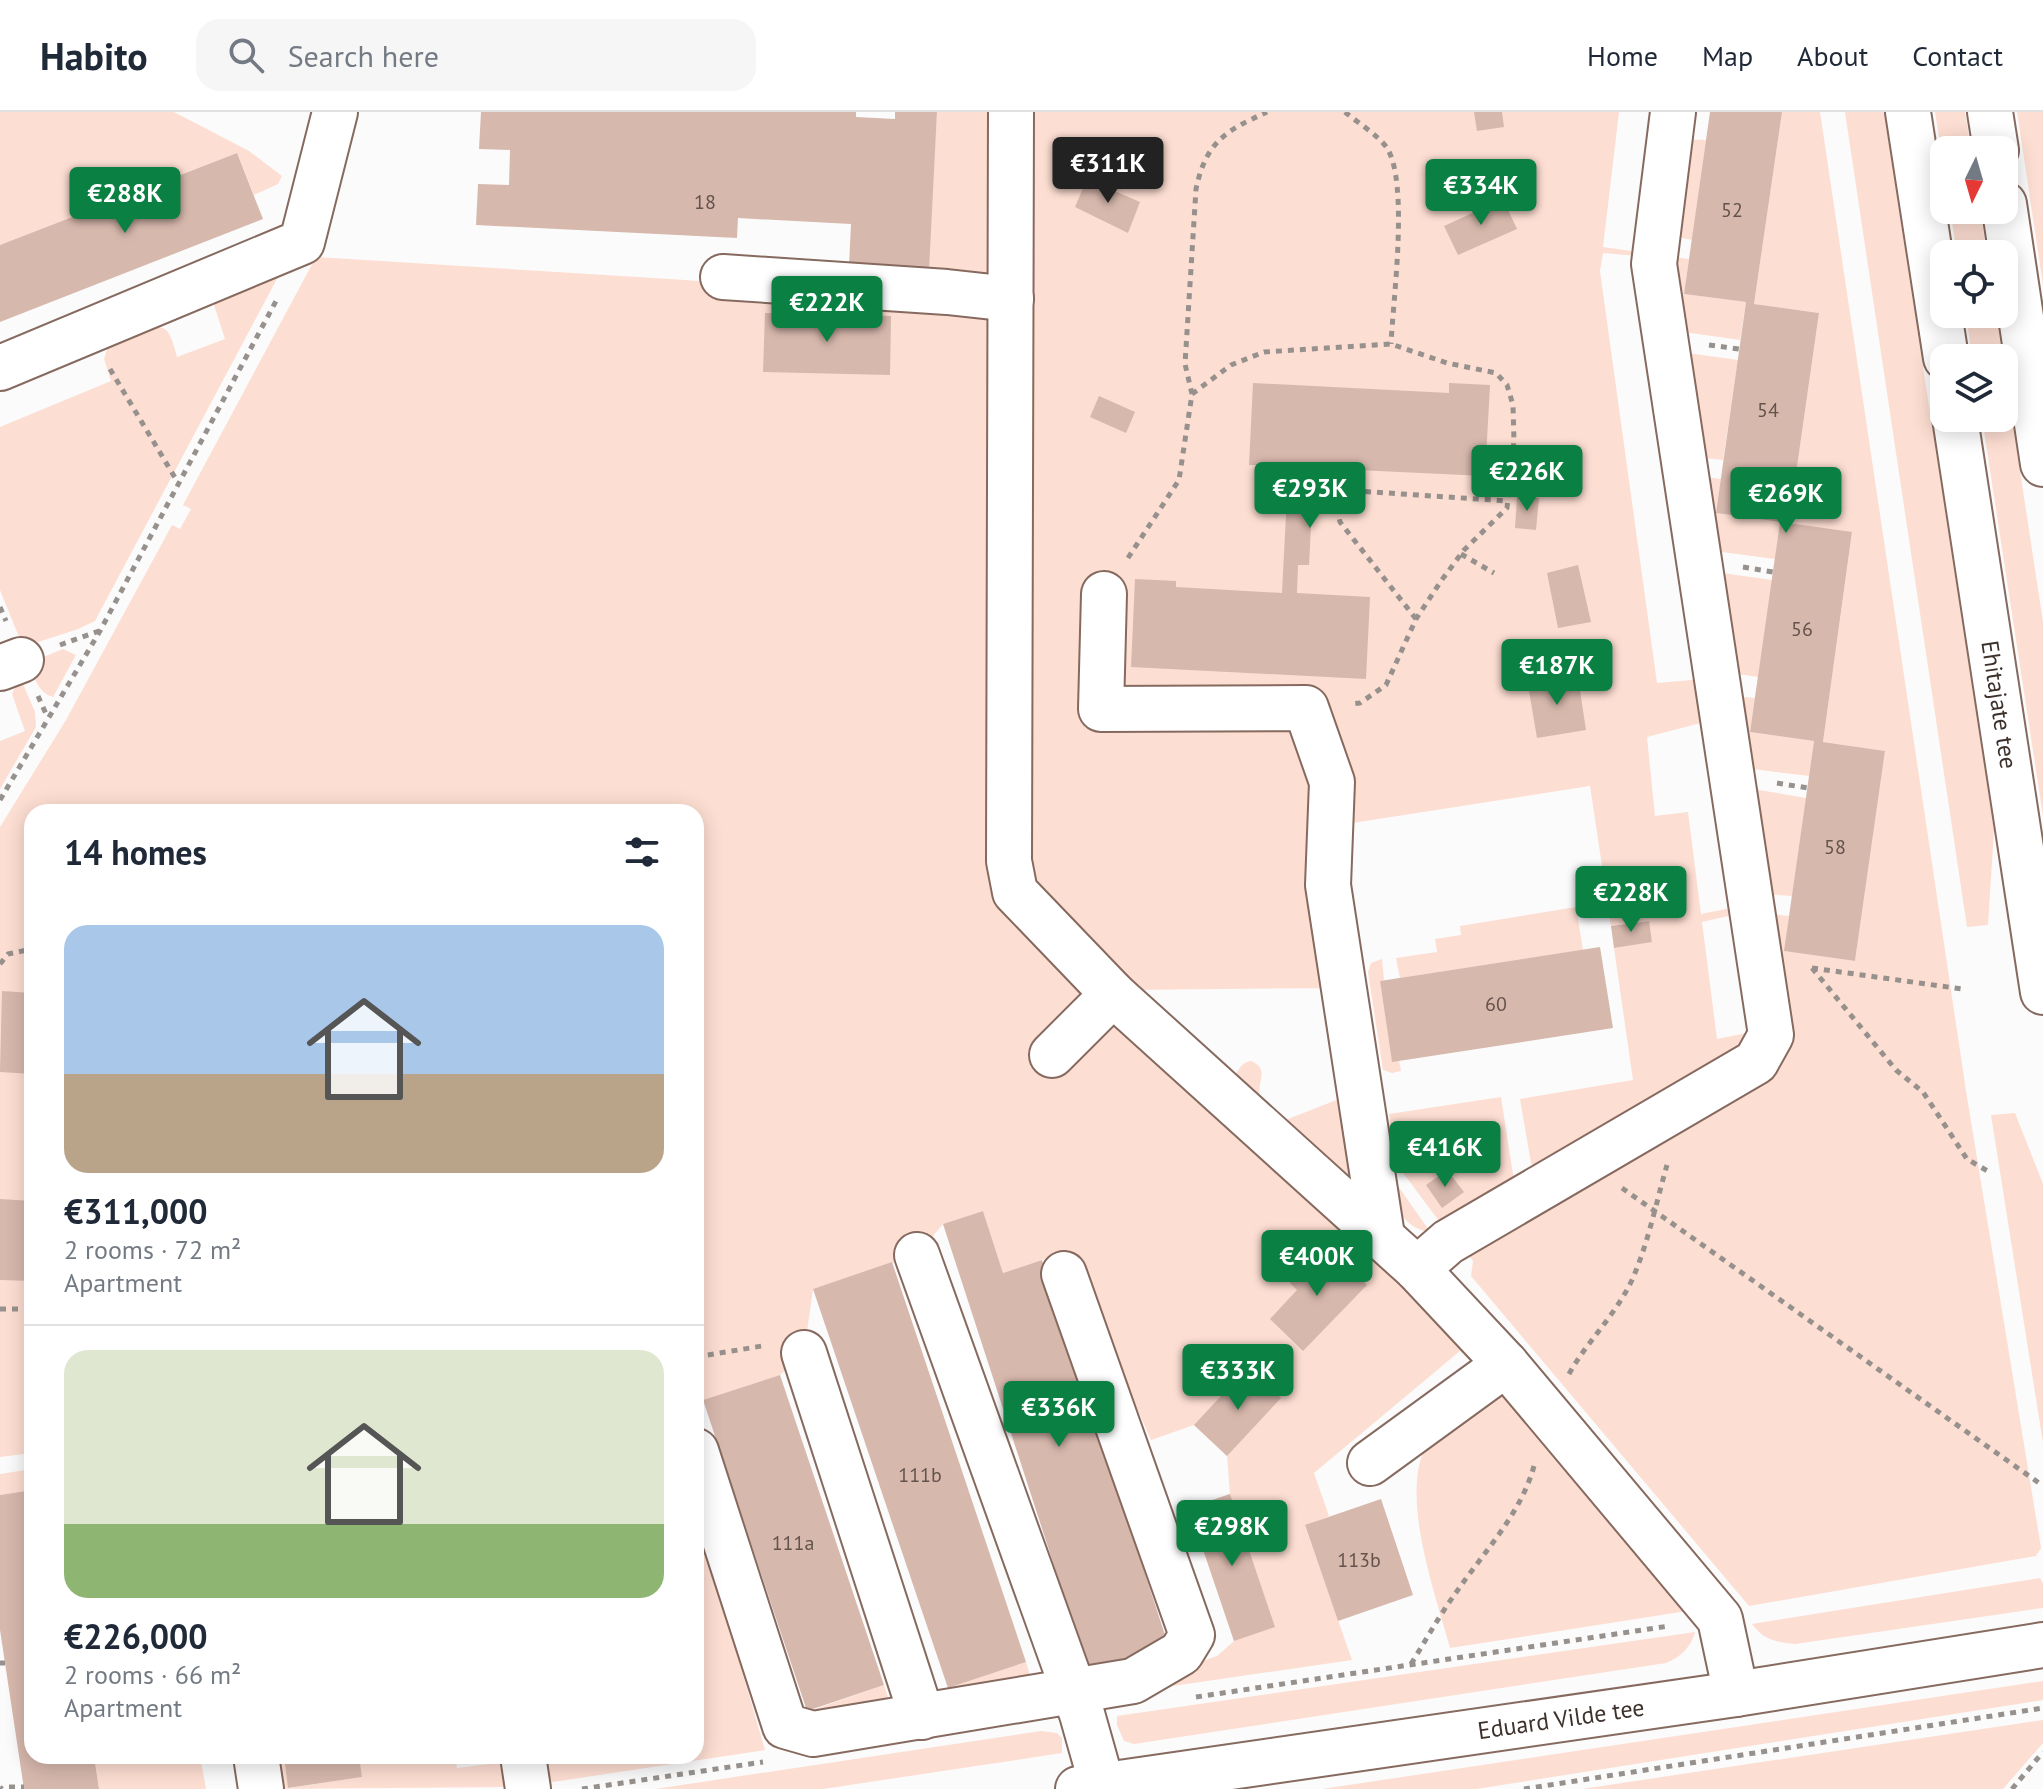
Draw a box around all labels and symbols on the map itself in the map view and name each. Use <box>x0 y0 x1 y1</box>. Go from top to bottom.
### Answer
north arrow <box>1930 136 2018 224</box>
pin: €311K <box>1052 137 1164 205</box>
pin: €334K <box>1425 159 1537 227</box>
pin: €288K <box>69 167 181 235</box>
house number: 18 <box>694 189 716 215</box>
house number: 52 <box>1721 197 1743 223</box>
pin: €222K <box>771 276 883 344</box>
house number: 54 <box>1757 397 1779 423</box>
pin: €226K <box>1471 445 1583 513</box>
pin: €293K <box>1254 462 1366 530</box>
pin: €269K <box>1730 467 1842 535</box>
house number: 56 <box>1791 616 1813 642</box>
street label: Ehitajate tee <box>1974 638 2025 771</box>
pin: €187K <box>1501 639 1613 707</box>
house number: 58 <box>1824 834 1846 860</box>
pin: €228K <box>1575 866 1687 934</box>
house number: 60 <box>1485 991 1507 1017</box>
pin: €416K <box>1389 1121 1501 1189</box>
pin: €400K <box>1261 1230 1373 1298</box>
pin: €333K <box>1182 1344 1294 1412</box>
pin: €336K <box>1003 1381 1115 1449</box>
house number: 111b <box>898 1462 942 1488</box>
pin: €298K <box>1176 1500 1288 1568</box>
house number: 111a <box>772 1530 814 1556</box>
house number: 113b <box>1337 1547 1381 1573</box>
street label: Eduard Vilde tee <box>1476 1691 1646 1746</box>

